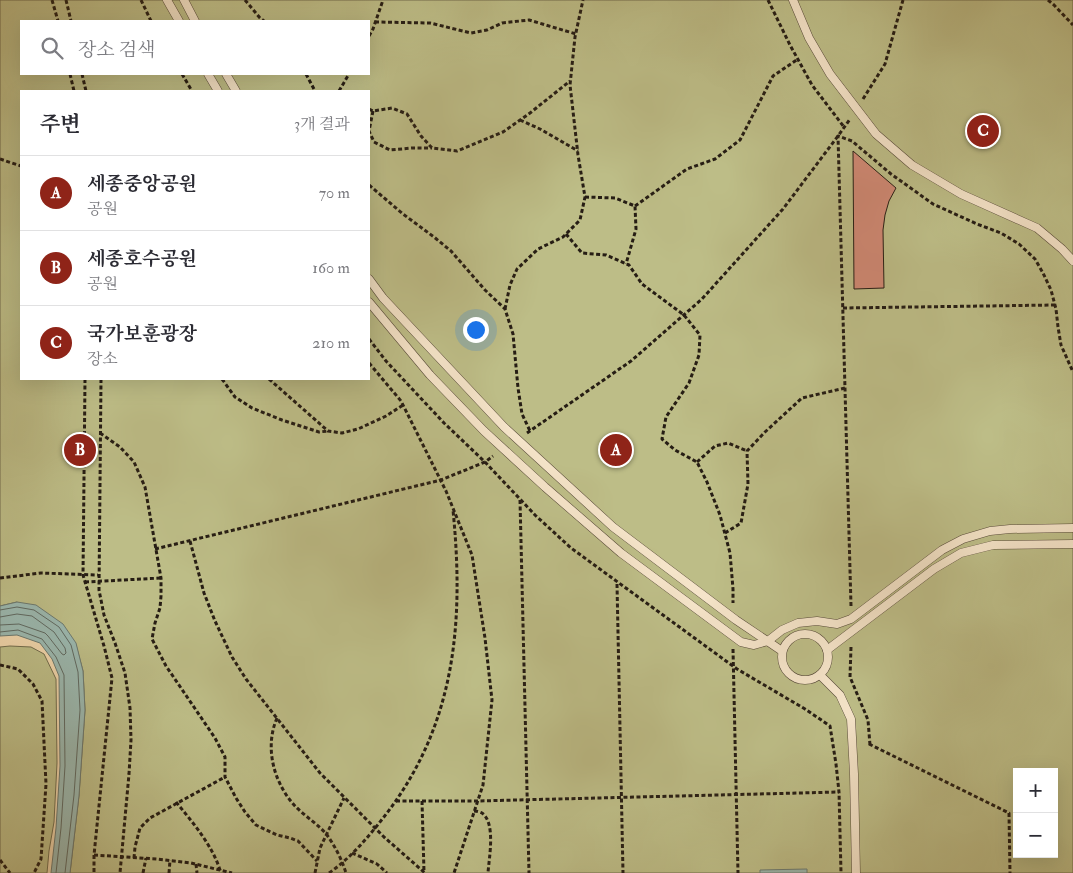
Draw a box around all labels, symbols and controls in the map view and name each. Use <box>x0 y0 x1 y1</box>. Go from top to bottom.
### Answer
search box <box>20 20 370 75</box>
icon: search <box>38 34 66 62</box>
text: 장소 검색 <box>78 38 155 62</box>
text: 주변 <box>40 111 81 138</box>
pin: C <box>967 112 999 150</box>
text: 3개 결과 <box>294 114 350 134</box>
text: 세종중앙공원 <box>87 172 197 196</box>
text: A <box>51 183 61 203</box>
text: 70 m <box>319 183 350 203</box>
text: 공원 <box>87 199 118 219</box>
text: 세종호수공원 <box>87 247 197 271</box>
text: B <box>51 258 61 278</box>
text: 160 m <box>312 258 350 278</box>
text: 공원 <box>87 274 118 294</box>
your location <box>463 317 489 343</box>
text: 국가보훈광장 <box>87 322 197 346</box>
text: C <box>50 333 62 353</box>
text: 210 m <box>312 333 350 353</box>
text: 장소 <box>87 349 118 369</box>
pin: B <box>64 431 96 469</box>
pin: A <box>600 431 632 469</box>
map controls <box>1013 768 1058 858</box>
button: + <box>1013 768 1058 813</box>
button: − <box>1013 813 1058 858</box>

